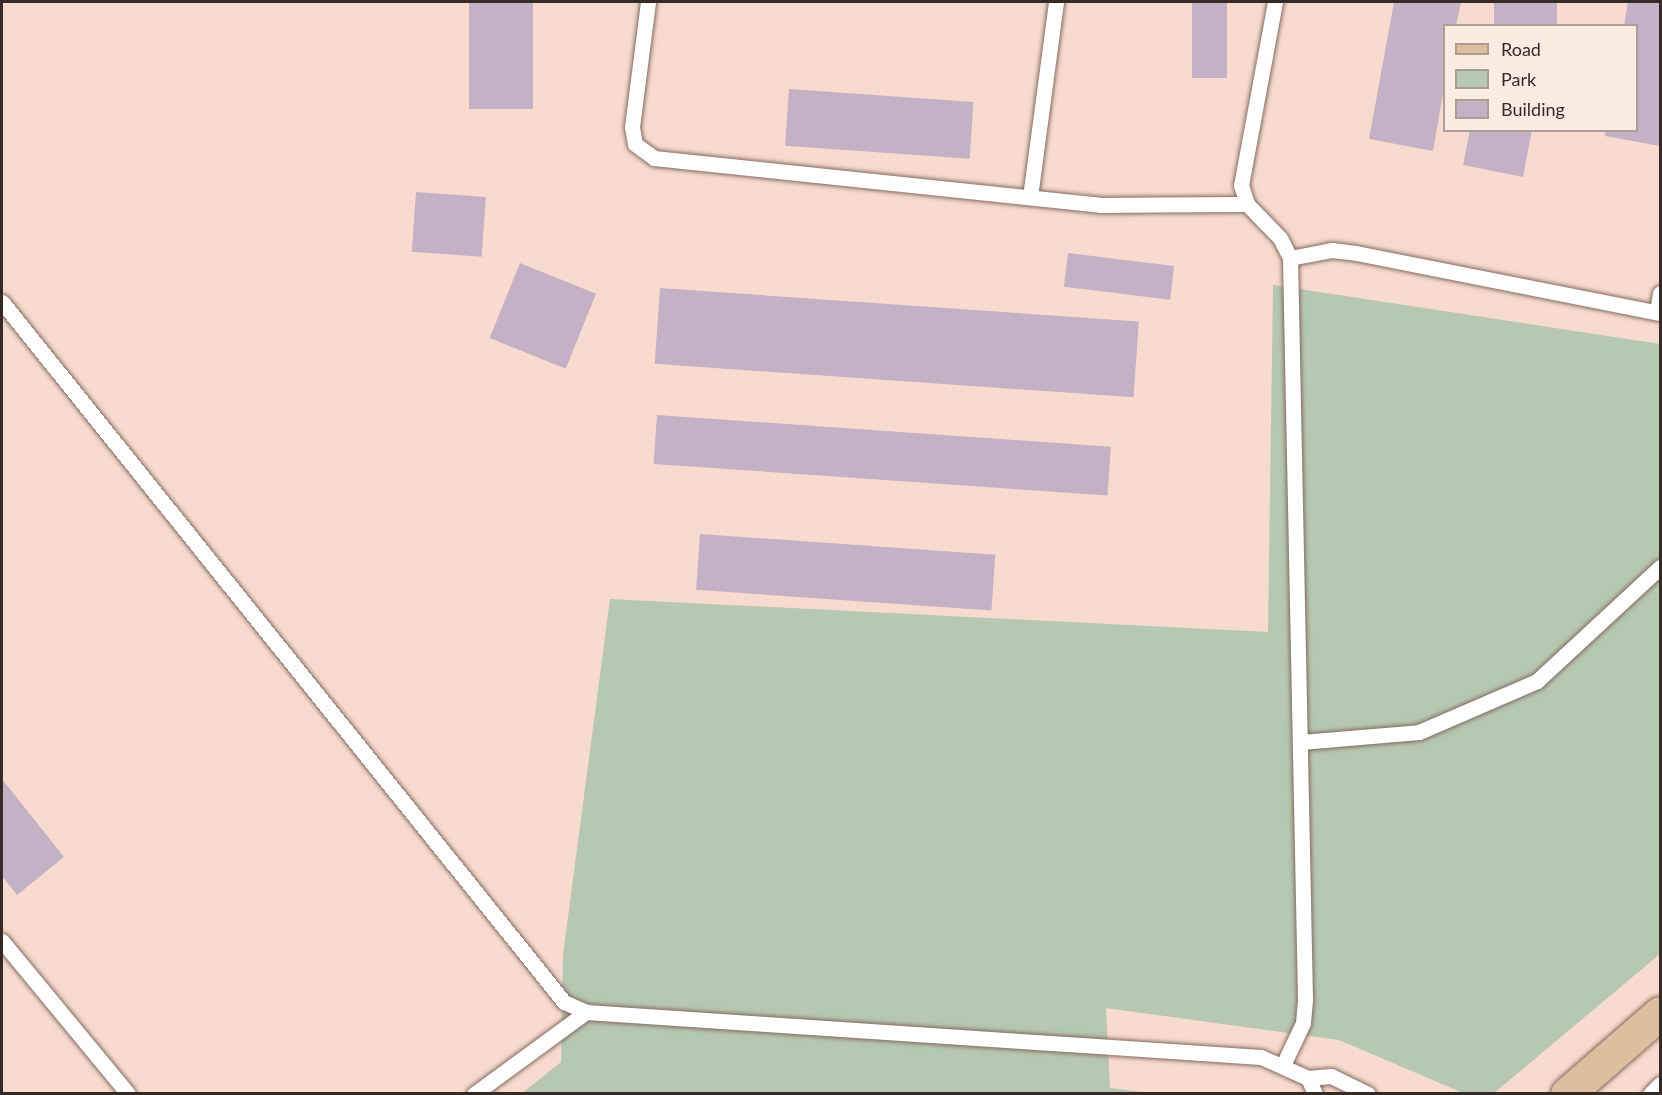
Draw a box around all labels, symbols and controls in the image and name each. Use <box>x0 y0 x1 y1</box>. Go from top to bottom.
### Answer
legend <box>1443 24 1638 132</box>
text: Road <box>1501 38 1541 60</box>
text: Park <box>1501 68 1536 90</box>
text: Building <box>1501 98 1565 120</box>

